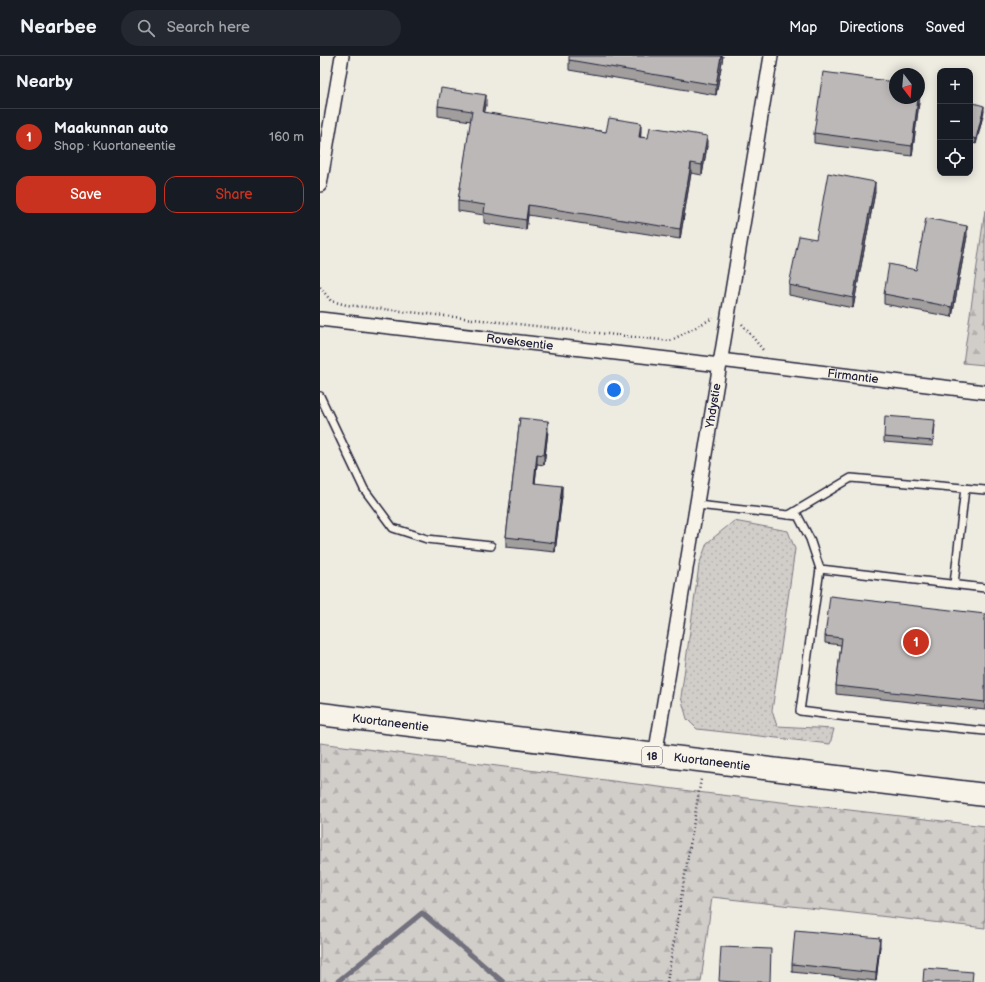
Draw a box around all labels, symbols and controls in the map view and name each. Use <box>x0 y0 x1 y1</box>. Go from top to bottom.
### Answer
search box <box>121 10 401 46</box>
text: Nearbee <box>20 16 97 39</box>
icon: search <box>135 17 157 39</box>
text: Search here <box>167 18 250 37</box>
text: Map <box>789 19 817 36</box>
text: Directions <box>839 19 904 36</box>
text: Saved <box>926 19 965 36</box>
north arrow <box>889 68 925 104</box>
map controls <box>937 68 973 176</box>
button: + <box>937 68 973 104</box>
text: Nearby <box>16 72 73 92</box>
button: − <box>937 104 973 140</box>
text: Maakunnan auto <box>54 119 168 138</box>
text: 1 <box>26 129 32 145</box>
text: 160 m <box>269 129 304 145</box>
text: Shop · Kuortaneentie <box>54 138 176 154</box>
button: locate <box>937 140 973 176</box>
button: Save <box>16 176 156 213</box>
button: Share <box>164 176 304 213</box>
street label: Roveksentie <box>485 331 554 353</box>
street label: Firmantie <box>827 366 879 387</box>
your location <box>604 380 624 400</box>
street label: Yhdystie <box>702 382 724 430</box>
pin: 1 <box>903 627 929 657</box>
street label: Kuortaneentie <box>351 710 430 735</box>
road number: 18 <box>642 747 662 765</box>
street label: Kuortaneentie <box>673 750 751 774</box>

